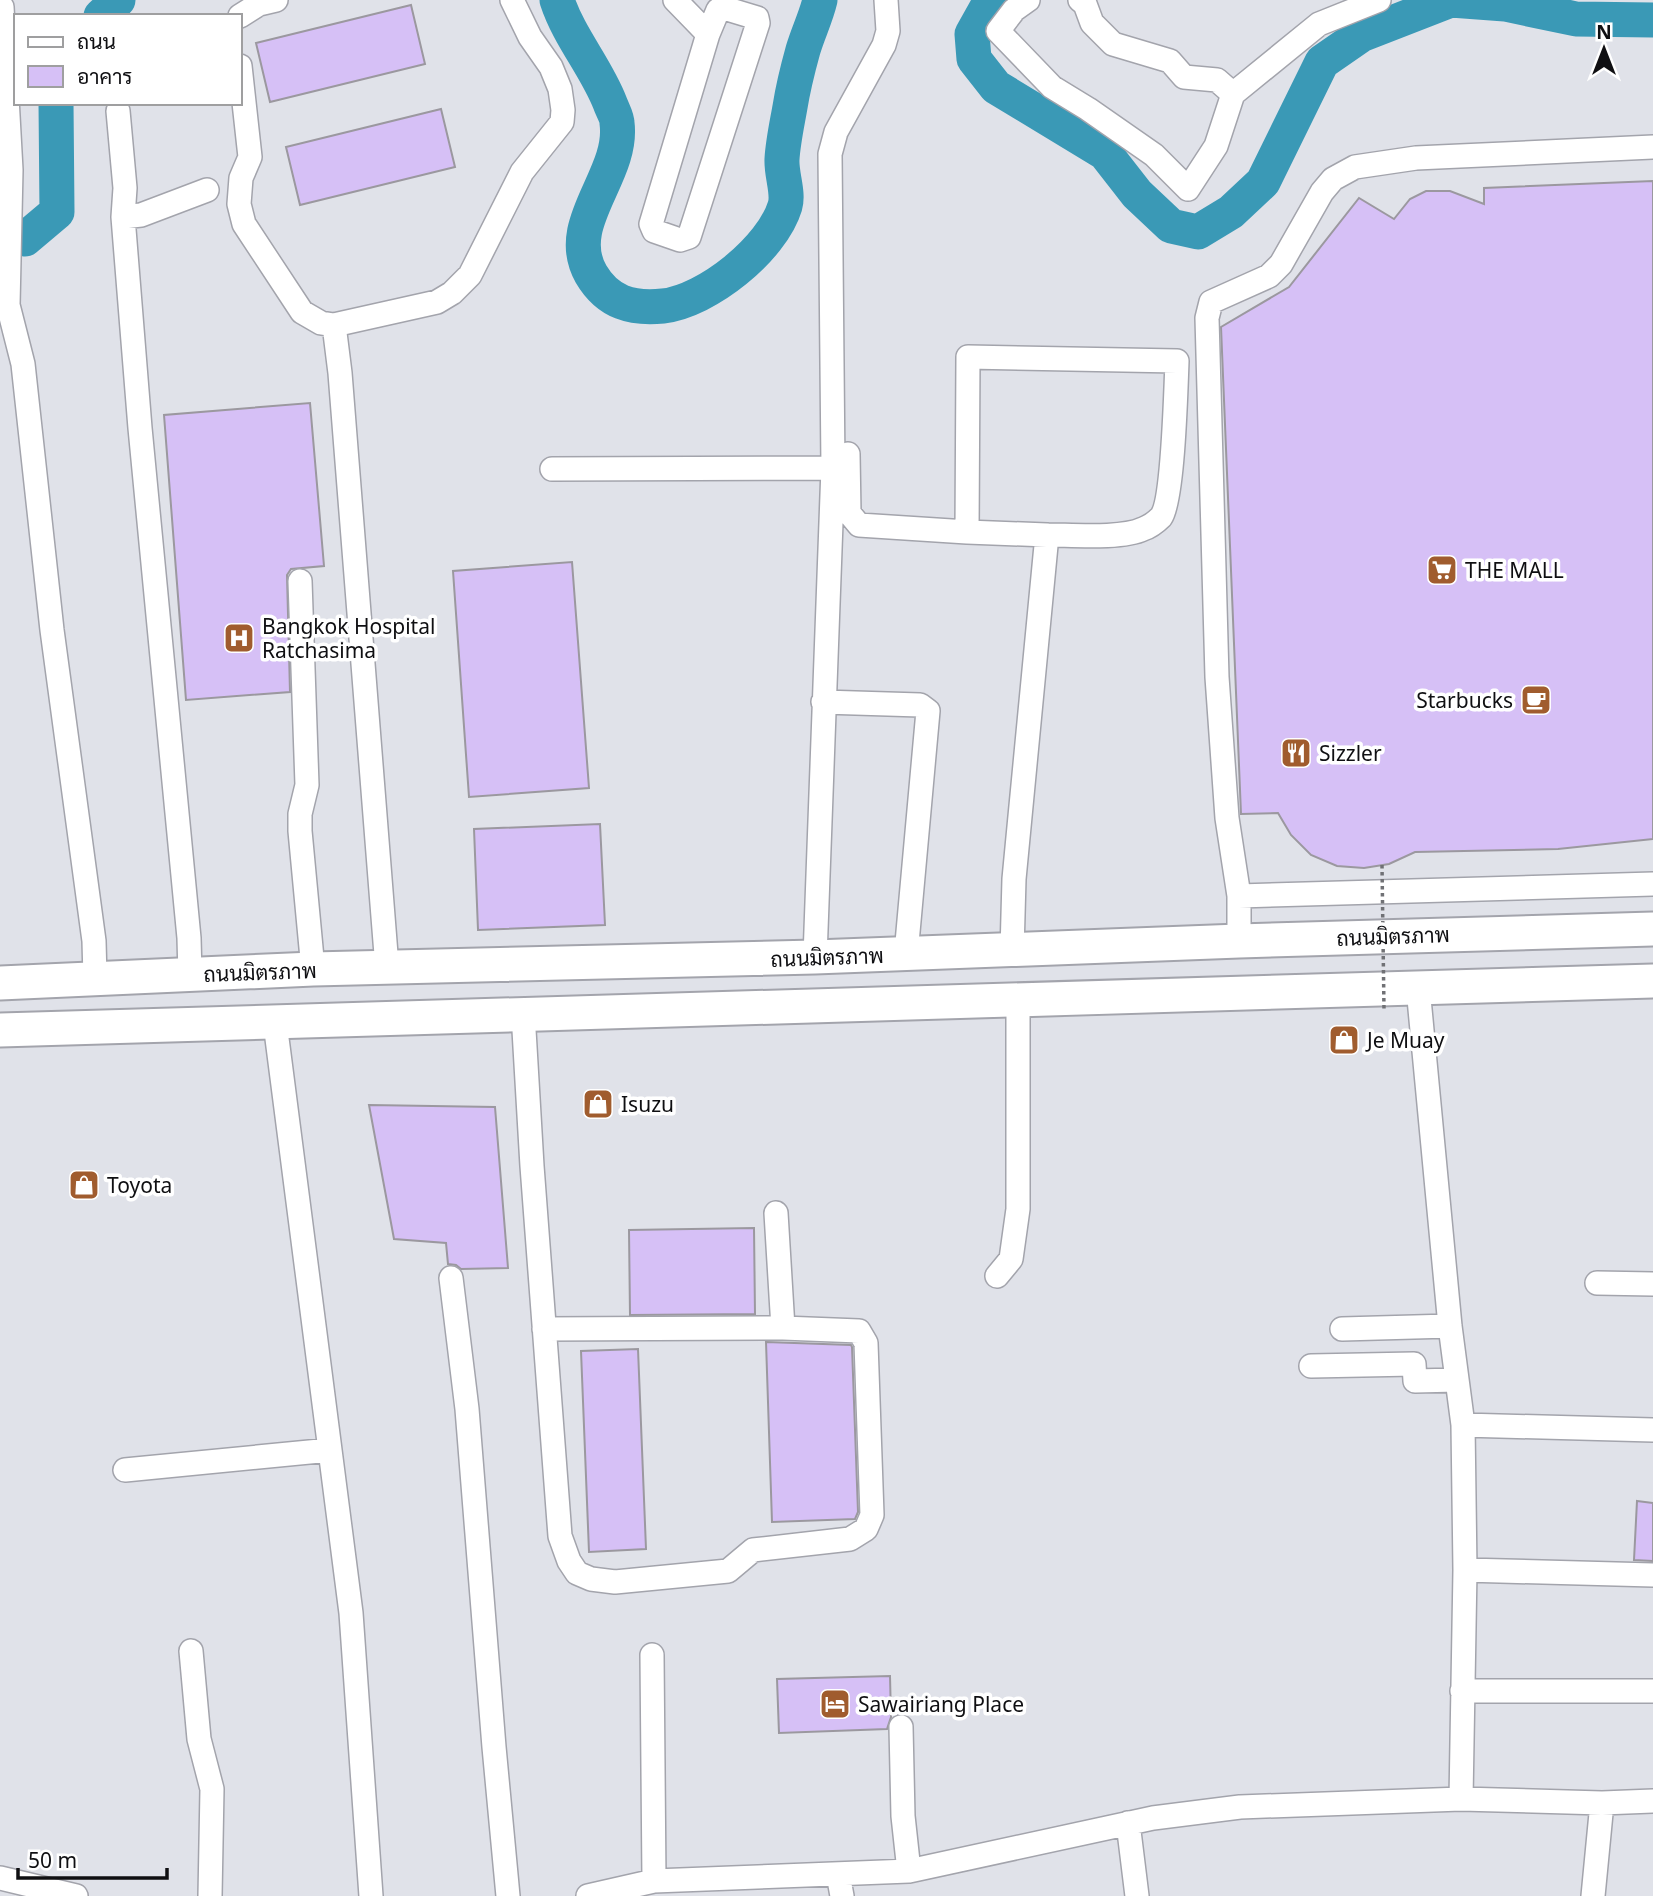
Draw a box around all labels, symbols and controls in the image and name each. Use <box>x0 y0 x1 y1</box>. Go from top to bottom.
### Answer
legend <box>14 14 242 105</box>
north arrow <box>1569 14 1639 84</box>
text: N <box>1596 19 1612 45</box>
text: ถนน <box>77 27 116 55</box>
text: อาคาร <box>77 62 133 90</box>
supermarket icon: THE MALL <box>1425 553 1459 587</box>
place label: THE MALL <box>1465 556 1564 584</box>
place label: Bangkok Hospital Ratchasima <box>262 612 435 664</box>
hospital icon: Bangkok Hospital Ratchasima <box>222 621 256 655</box>
cafe icon: Starbucks <box>1519 683 1553 717</box>
place label: Starbucks <box>1416 686 1513 714</box>
restaurant icon: Sizzler <box>1279 736 1313 770</box>
place label: Sizzler <box>1319 739 1382 767</box>
street label: ถนนมิตรภาพ <box>1336 920 1450 952</box>
street label: ถนนมิตรภาพ <box>770 941 884 973</box>
street label: ถนนมิตรภาพ <box>203 956 317 988</box>
shop icon: Je Muay <box>1327 1023 1361 1057</box>
place label: Je Muay <box>1365 1026 1445 1054</box>
shop icon: Isuzu <box>581 1087 615 1121</box>
place label: Isuzu <box>621 1090 674 1118</box>
shop icon: Toyota <box>67 1168 101 1202</box>
place label: Toyota <box>107 1171 172 1199</box>
hotel icon: Sawairiang Place <box>818 1687 852 1721</box>
place label: Sawairiang Place <box>858 1690 1024 1718</box>
scale bar <box>18 1836 166 1880</box>
text: 50 m <box>28 1846 77 1874</box>

